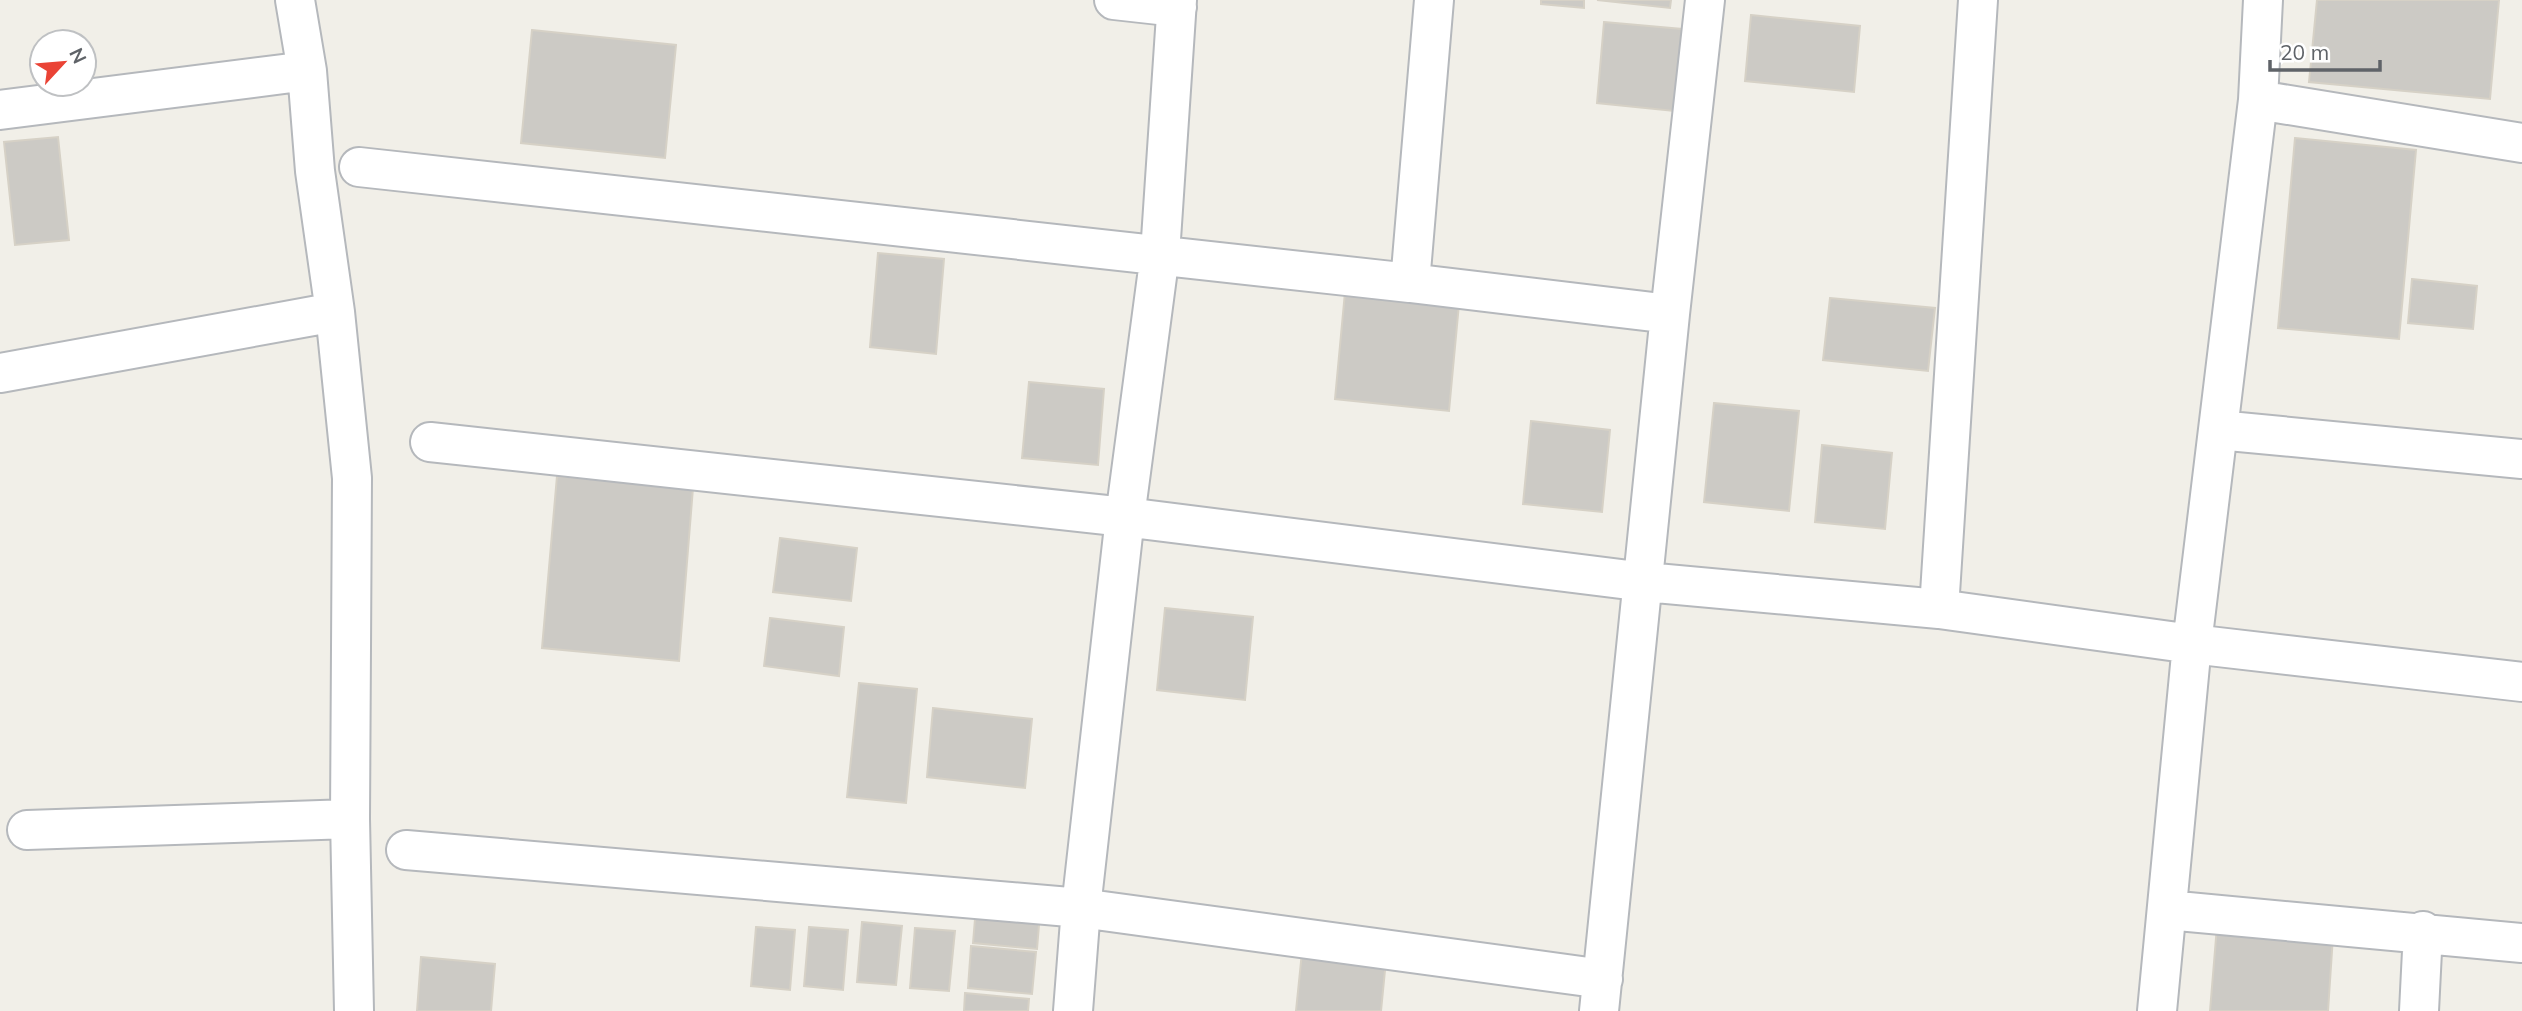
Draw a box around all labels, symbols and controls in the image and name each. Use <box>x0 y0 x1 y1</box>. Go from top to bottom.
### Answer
north arrow <box>28 28 98 98</box>
scale bar <box>2270 28 2380 72</box>
text: 20 m <box>2280 39 2329 65</box>
text: N <box>64 44 92 67</box>

